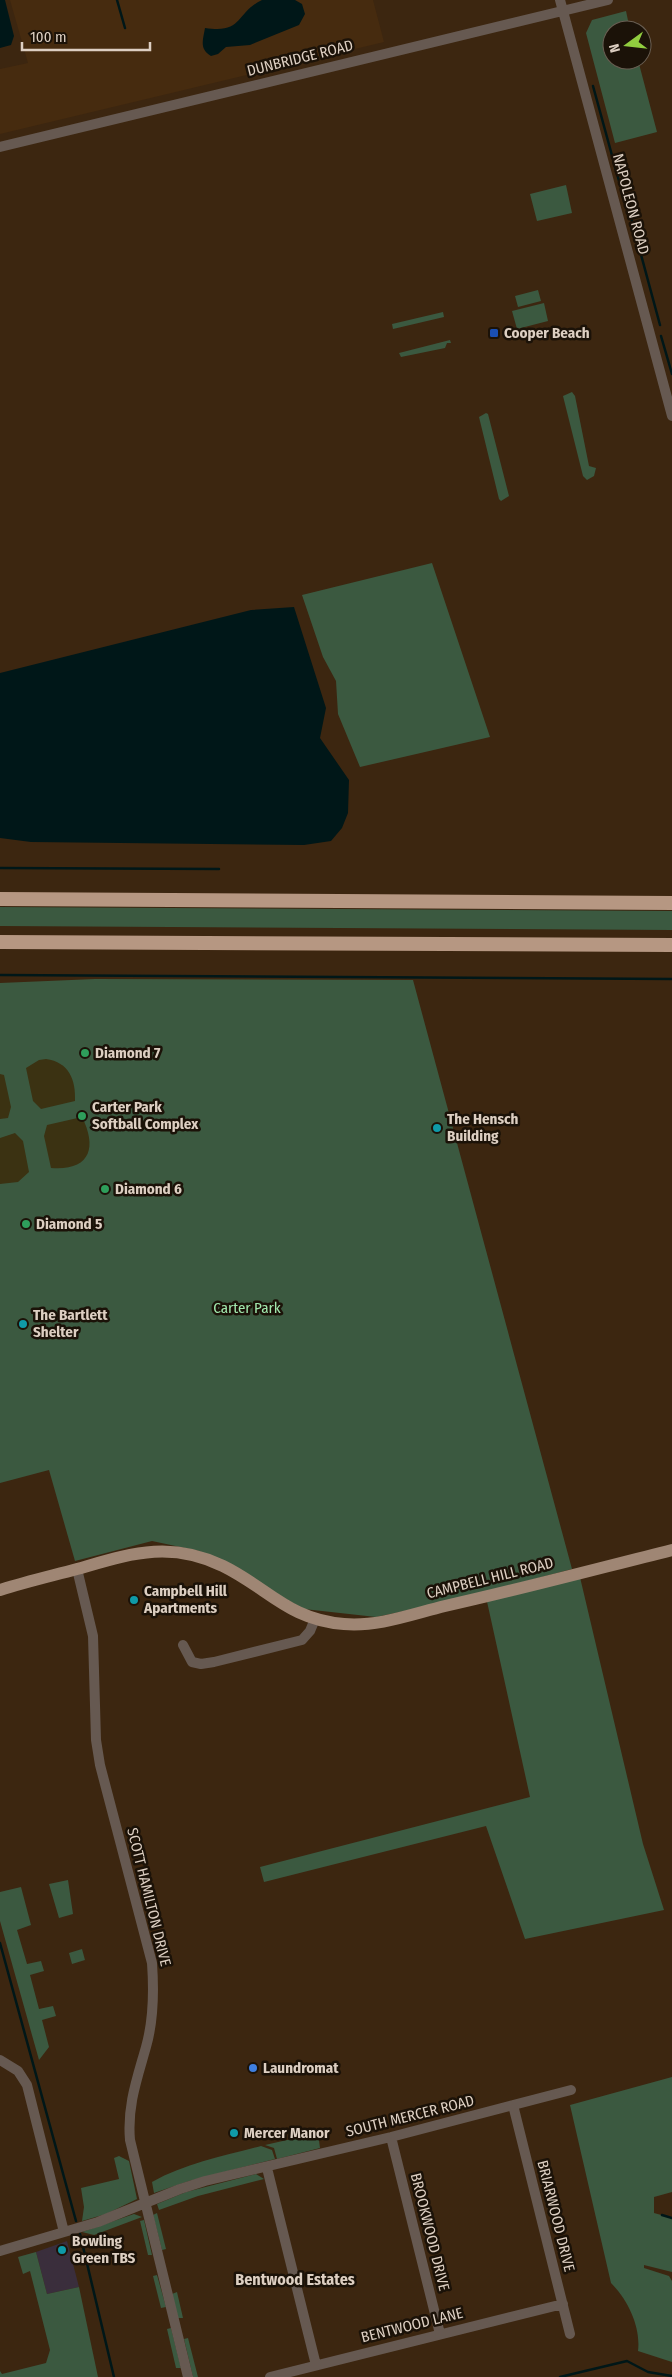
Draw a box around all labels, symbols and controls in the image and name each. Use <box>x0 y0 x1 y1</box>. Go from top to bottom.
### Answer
scale bar <box>22 20 150 52</box>
north arrow <box>602 20 652 70</box>
text: 100 m <box>30 28 67 46</box>
street label: DUNBRIDGE ROAD <box>245 36 355 80</box>
text: N <box>606 42 624 54</box>
street label: NAPOLEON ROAD <box>609 152 653 256</box>
place label: Cooper Beach <box>504 324 590 342</box>
marker: Cooper Beach <box>488 327 500 339</box>
place label: Diamond 7 <box>95 1044 161 1062</box>
marker: Diamond 7 <box>79 1047 91 1059</box>
place label: Carter Park Softball Complex <box>92 1098 199 1133</box>
marker: Carter Park Softball Complex <box>76 1110 88 1122</box>
place label: The Hensch Building <box>447 1110 519 1145</box>
marker: The Hensch Building <box>431 1122 443 1134</box>
place label: Diamond 6 <box>115 1180 182 1198</box>
marker: Diamond 6 <box>99 1183 111 1195</box>
place label: Diamond 5 <box>36 1215 102 1233</box>
marker: Diamond 5 <box>20 1218 32 1230</box>
park label: Carter Park <box>213 1299 281 1317</box>
place label: The Bartlett Shelter <box>33 1306 108 1341</box>
marker: The Bartlett Shelter <box>17 1318 29 1330</box>
street label: CAMPBELL HILL ROAD <box>425 1554 555 1602</box>
place label: Campbell Hill Apartments <box>143 1582 228 1617</box>
marker: Campbell Hill Apartments <box>128 1594 140 1606</box>
street label: SCOTT HAMILTON DRIVE <box>123 1826 175 1968</box>
place label: Laundromat <box>263 2059 339 2077</box>
marker: Laundromat <box>247 2062 259 2074</box>
street label: SOUTH MERCER ROAD <box>344 2091 476 2141</box>
place label: Mercer Manor <box>244 2124 330 2142</box>
marker: Mercer Manor <box>228 2127 240 2139</box>
street label: BRIARWOOD DRIVE <box>533 2158 579 2274</box>
street label: BROOKWOOD DRIVE <box>407 2171 453 2293</box>
place label: Bowling Green TBS <box>72 2232 136 2267</box>
marker: Bowling Green TBS <box>56 2244 68 2256</box>
district label: Bentwood Estates <box>235 2270 355 2289</box>
street label: BENTWOOD LANE <box>359 2304 465 2346</box>

